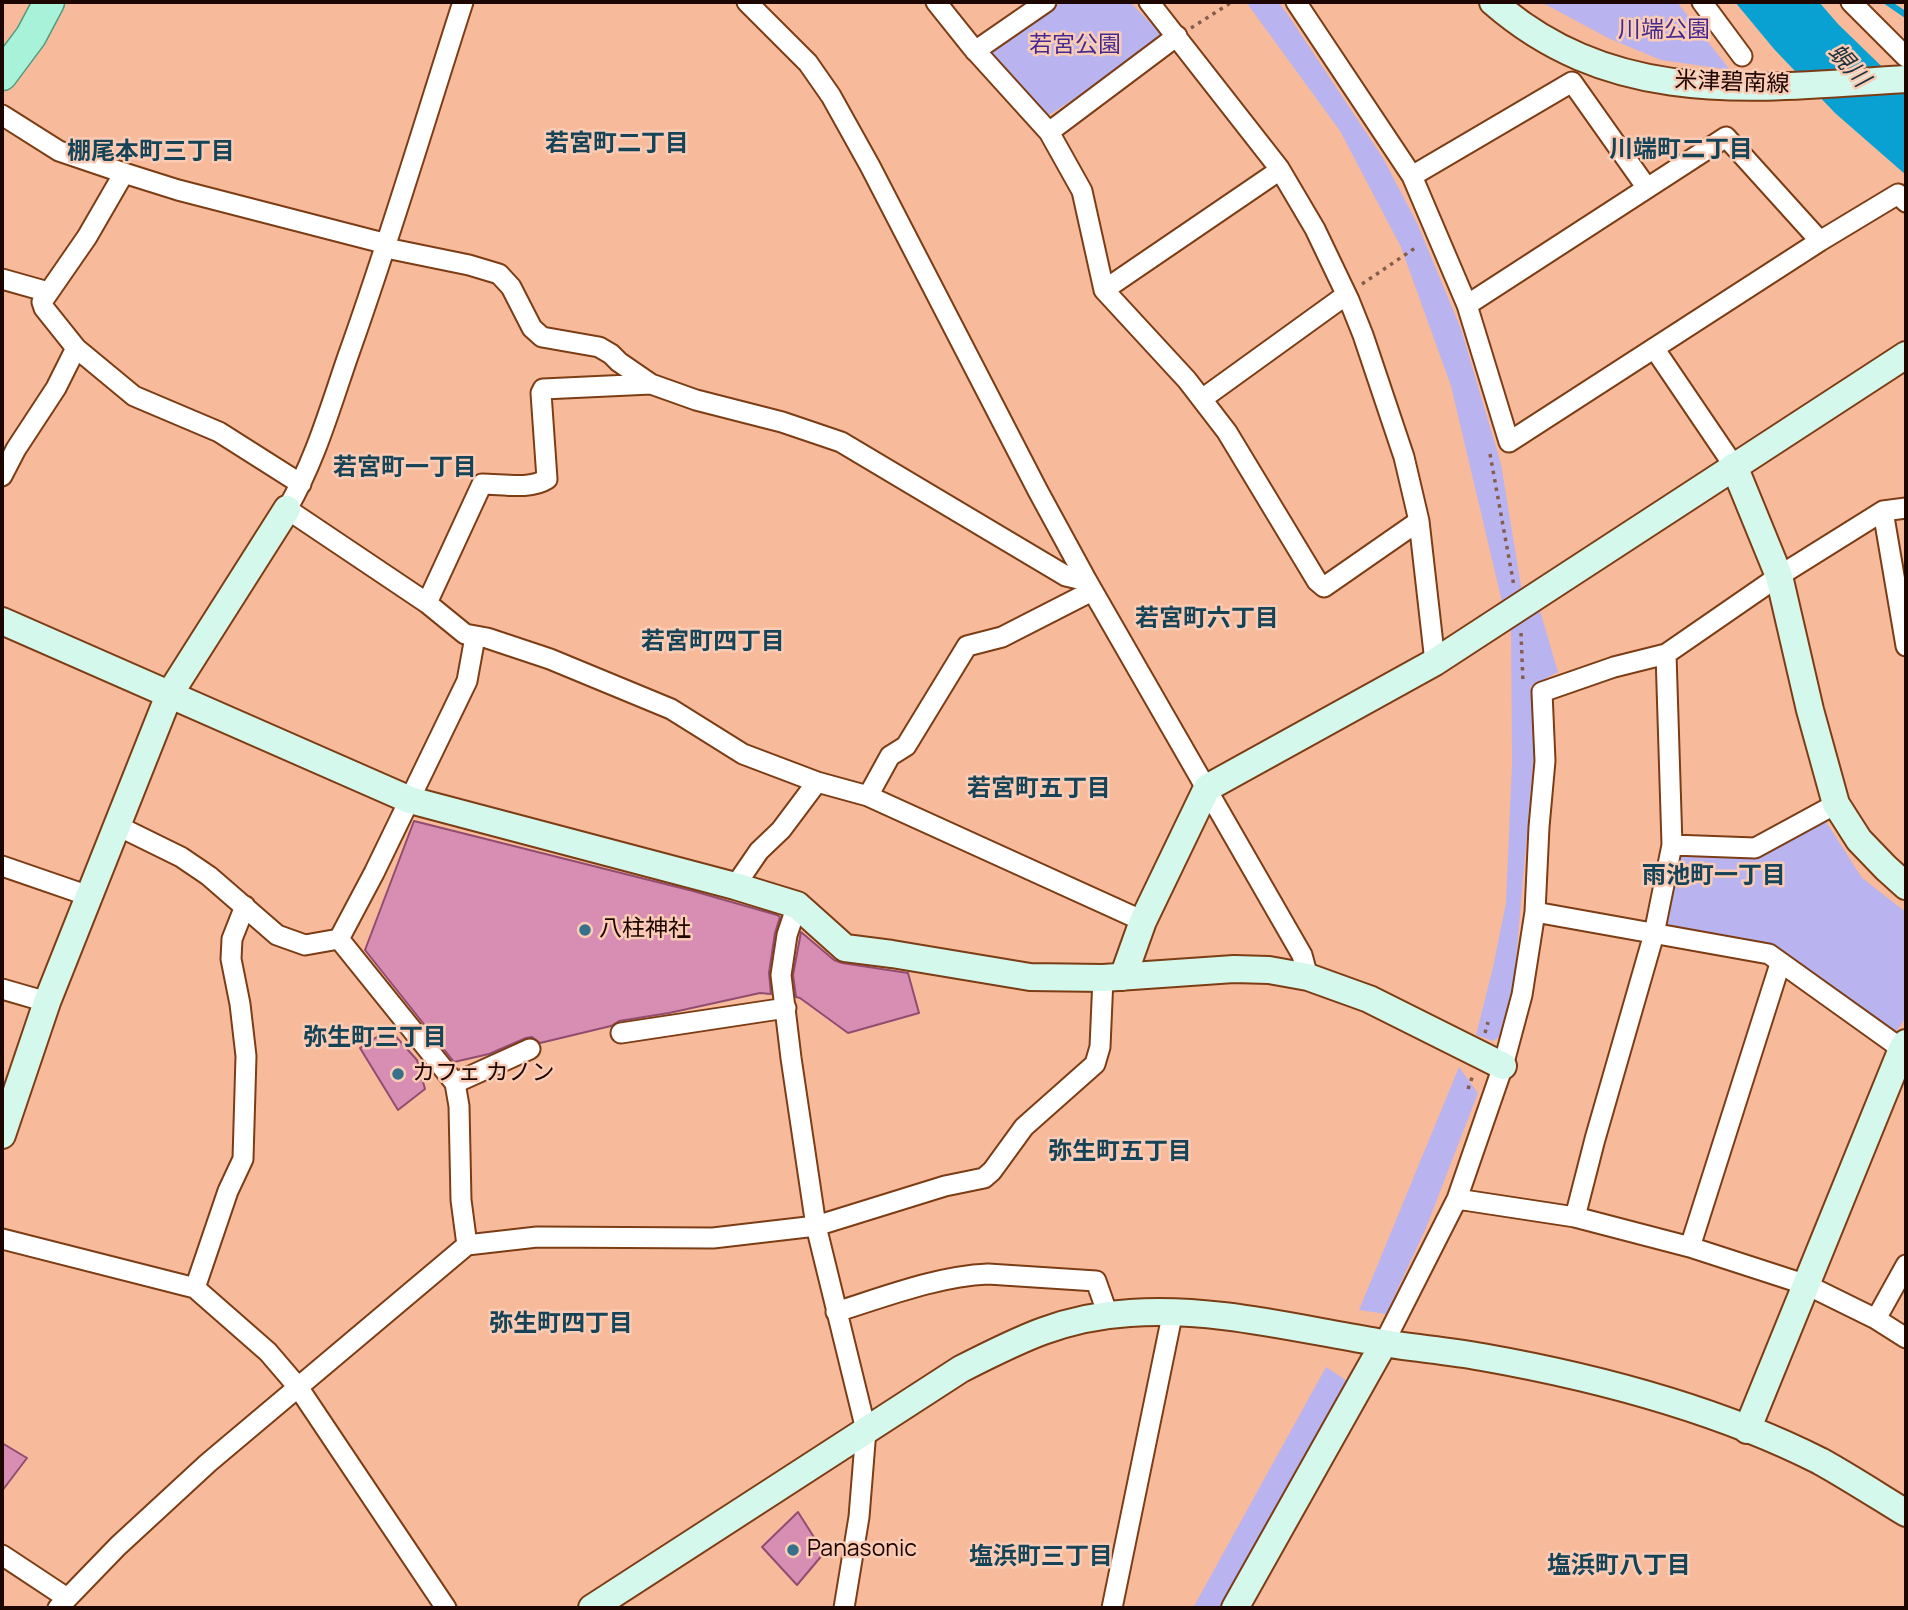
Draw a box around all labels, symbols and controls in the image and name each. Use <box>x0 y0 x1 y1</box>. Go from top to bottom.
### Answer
park label: 川端公園 <box>1618 17 1710 45</box>
park label: 若宮公園 <box>1029 32 1121 60</box>
water label: 蜆川 <box>1821 39 1875 93</box>
street label: 米津碧南線 <box>1674 67 1790 99</box>
district label: 若宮町二丁目 <box>545 130 689 158</box>
district label: 川端町二丁目 <box>1609 136 1753 164</box>
district label: 棚尾本町三丁目 <box>67 138 235 166</box>
district label: 若宮町一丁目 <box>333 454 477 482</box>
district label: 若宮町六丁目 <box>1135 605 1279 633</box>
district label: 若宮町四丁目 <box>641 628 785 656</box>
district label: 若宮町五丁目 <box>967 775 1111 803</box>
district label: 雨池町一丁目 <box>1642 862 1786 890</box>
place label: 八柱神社 <box>599 916 691 944</box>
marker: 八柱神社 <box>577 922 593 938</box>
district label: 弥生町三丁目 <box>303 1024 447 1052</box>
place label: カフェ カノン <box>412 1060 555 1088</box>
marker: カフェ カノン <box>390 1066 406 1082</box>
district label: 弥生町五丁目 <box>1048 1138 1192 1166</box>
district label: 弥生町四丁目 <box>489 1310 633 1338</box>
place label: Panasonic <box>807 1536 917 1564</box>
marker: Panasonic <box>785 1542 801 1558</box>
district label: 塩浜町三丁目 <box>969 1543 1113 1571</box>
district label: 塩浜町八丁目 <box>1547 1552 1691 1580</box>

